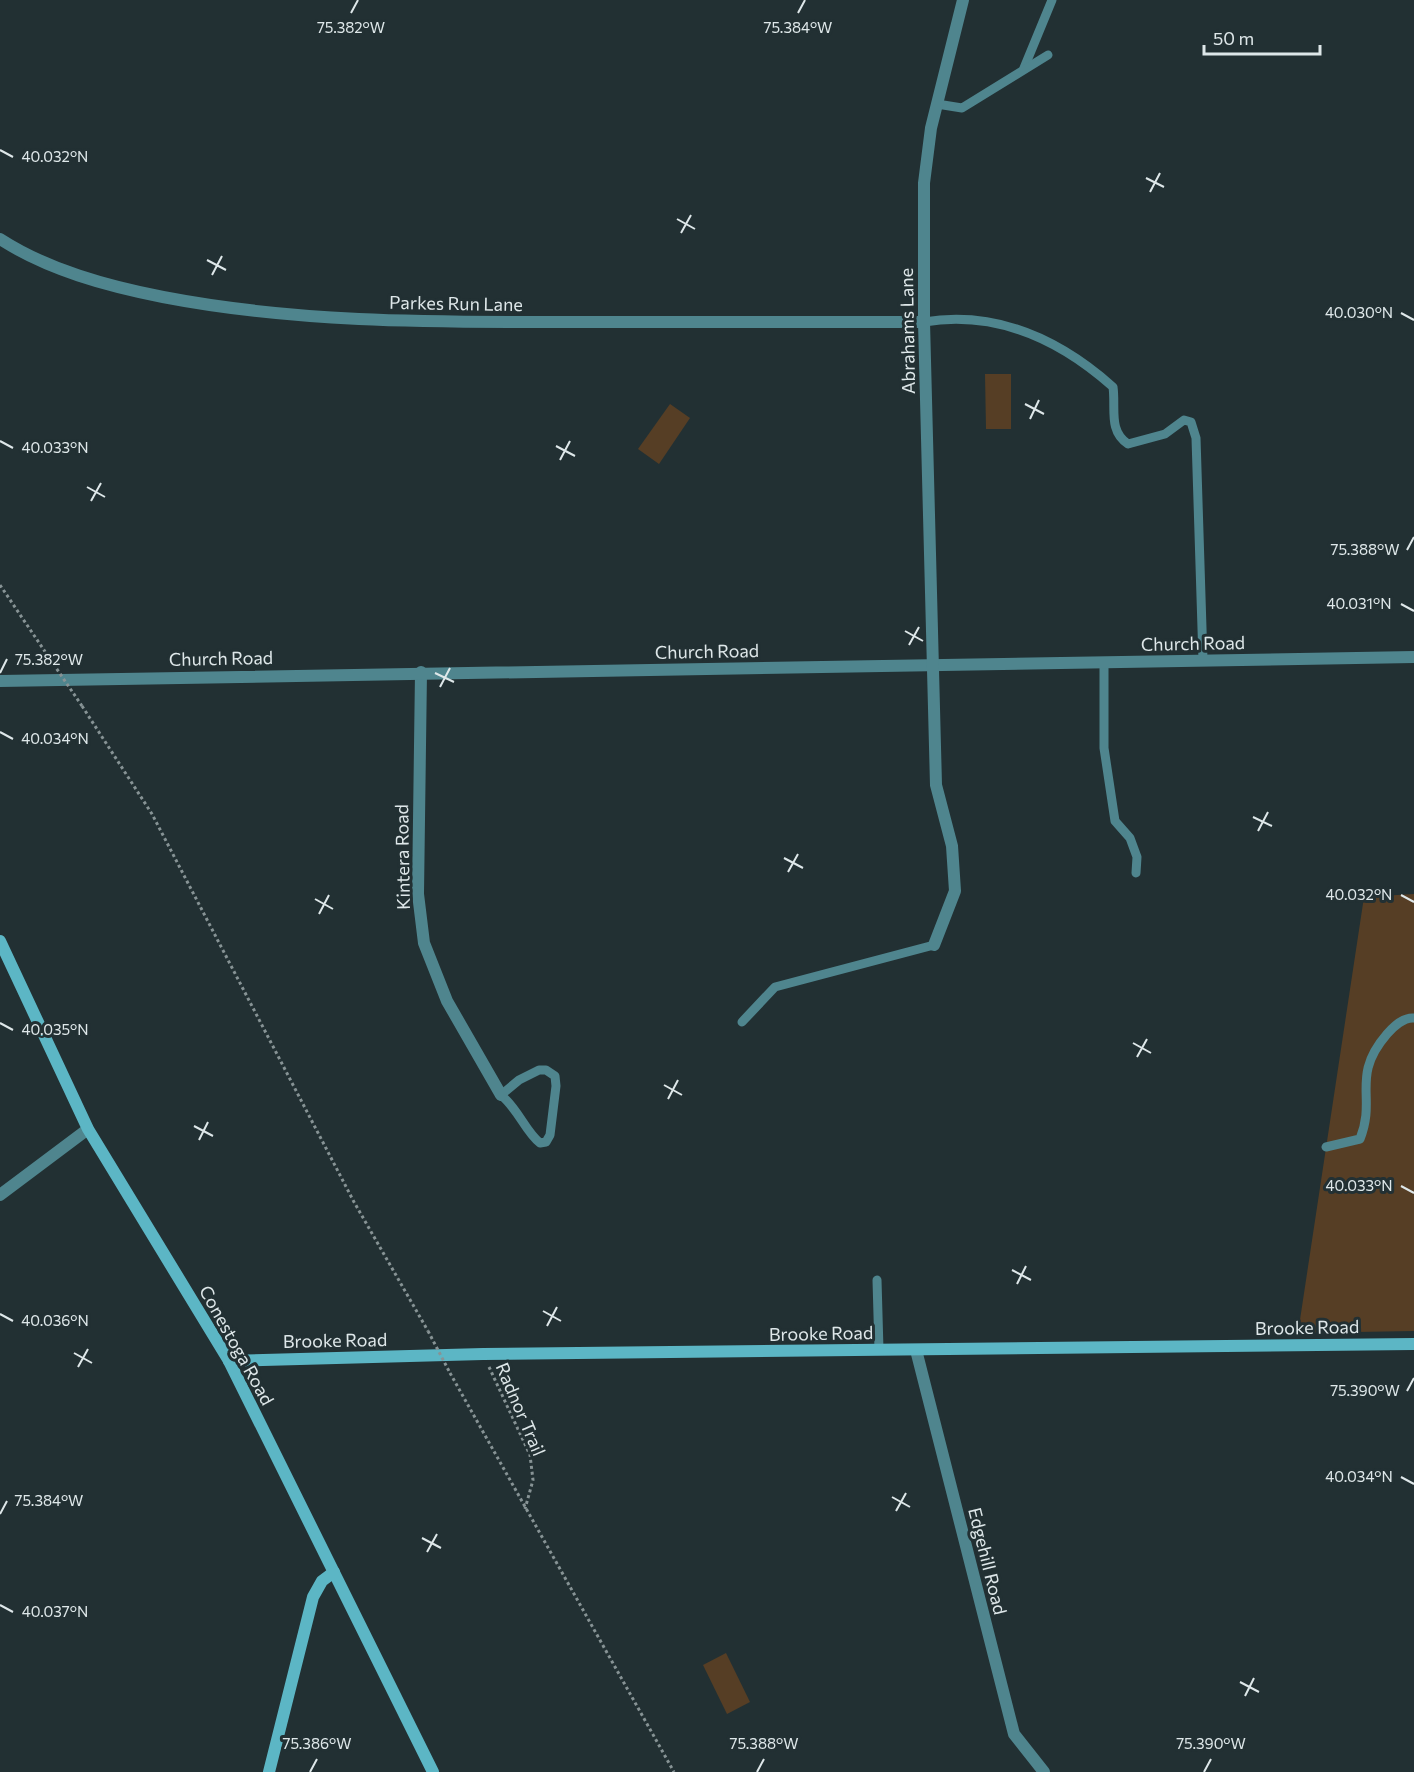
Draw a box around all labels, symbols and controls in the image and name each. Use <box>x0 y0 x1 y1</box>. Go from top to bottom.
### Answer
text: 75.382°W <box>317 18 385 36</box>
text: 75.384°W <box>764 18 832 36</box>
scale bar <box>1204 18 1320 56</box>
text: 50 m <box>1213 27 1254 49</box>
text: 40.032°N <box>22 147 88 165</box>
street label: Abrahams Lane <box>895 268 919 394</box>
street label: Parkes Run Lane <box>389 291 523 315</box>
text: 40.030°N <box>1325 303 1393 321</box>
text: 40.033°N <box>22 438 88 456</box>
text: 75.388°W <box>1331 540 1399 558</box>
text: 40.031°N <box>1326 594 1392 612</box>
street label: Church Road <box>1141 631 1245 655</box>
street label: Church Road <box>655 639 759 663</box>
street label: Church Road <box>169 646 273 670</box>
text: 75.382°W <box>15 650 83 668</box>
text: 40.034°N <box>21 729 89 747</box>
street label: Kintera Road <box>390 804 414 910</box>
text: 40.032°N <box>1326 885 1392 903</box>
text: 40.035°N <box>21 1020 89 1038</box>
text: 40.033°N <box>1326 1176 1392 1194</box>
street label: Conestoga Road <box>195 1281 279 1409</box>
text: 40.036°N <box>21 1311 89 1329</box>
street label: Brooke Road <box>1255 1315 1359 1339</box>
street label: Brooke Road <box>769 1321 873 1345</box>
street label: Brooke Road <box>283 1328 387 1352</box>
street label: Radnor Trail <box>491 1359 551 1459</box>
text: 75.390°W <box>1330 1381 1400 1399</box>
text: 40.034°N <box>1325 1467 1393 1485</box>
text: 75.384°W <box>15 1491 83 1509</box>
street label: Edgehill Road <box>964 1505 1012 1617</box>
text: 40.037°N <box>22 1602 88 1620</box>
text: 75.386°W <box>283 1734 351 1752</box>
text: 75.388°W <box>730 1734 798 1752</box>
text: 75.390°W <box>1176 1734 1246 1752</box>

